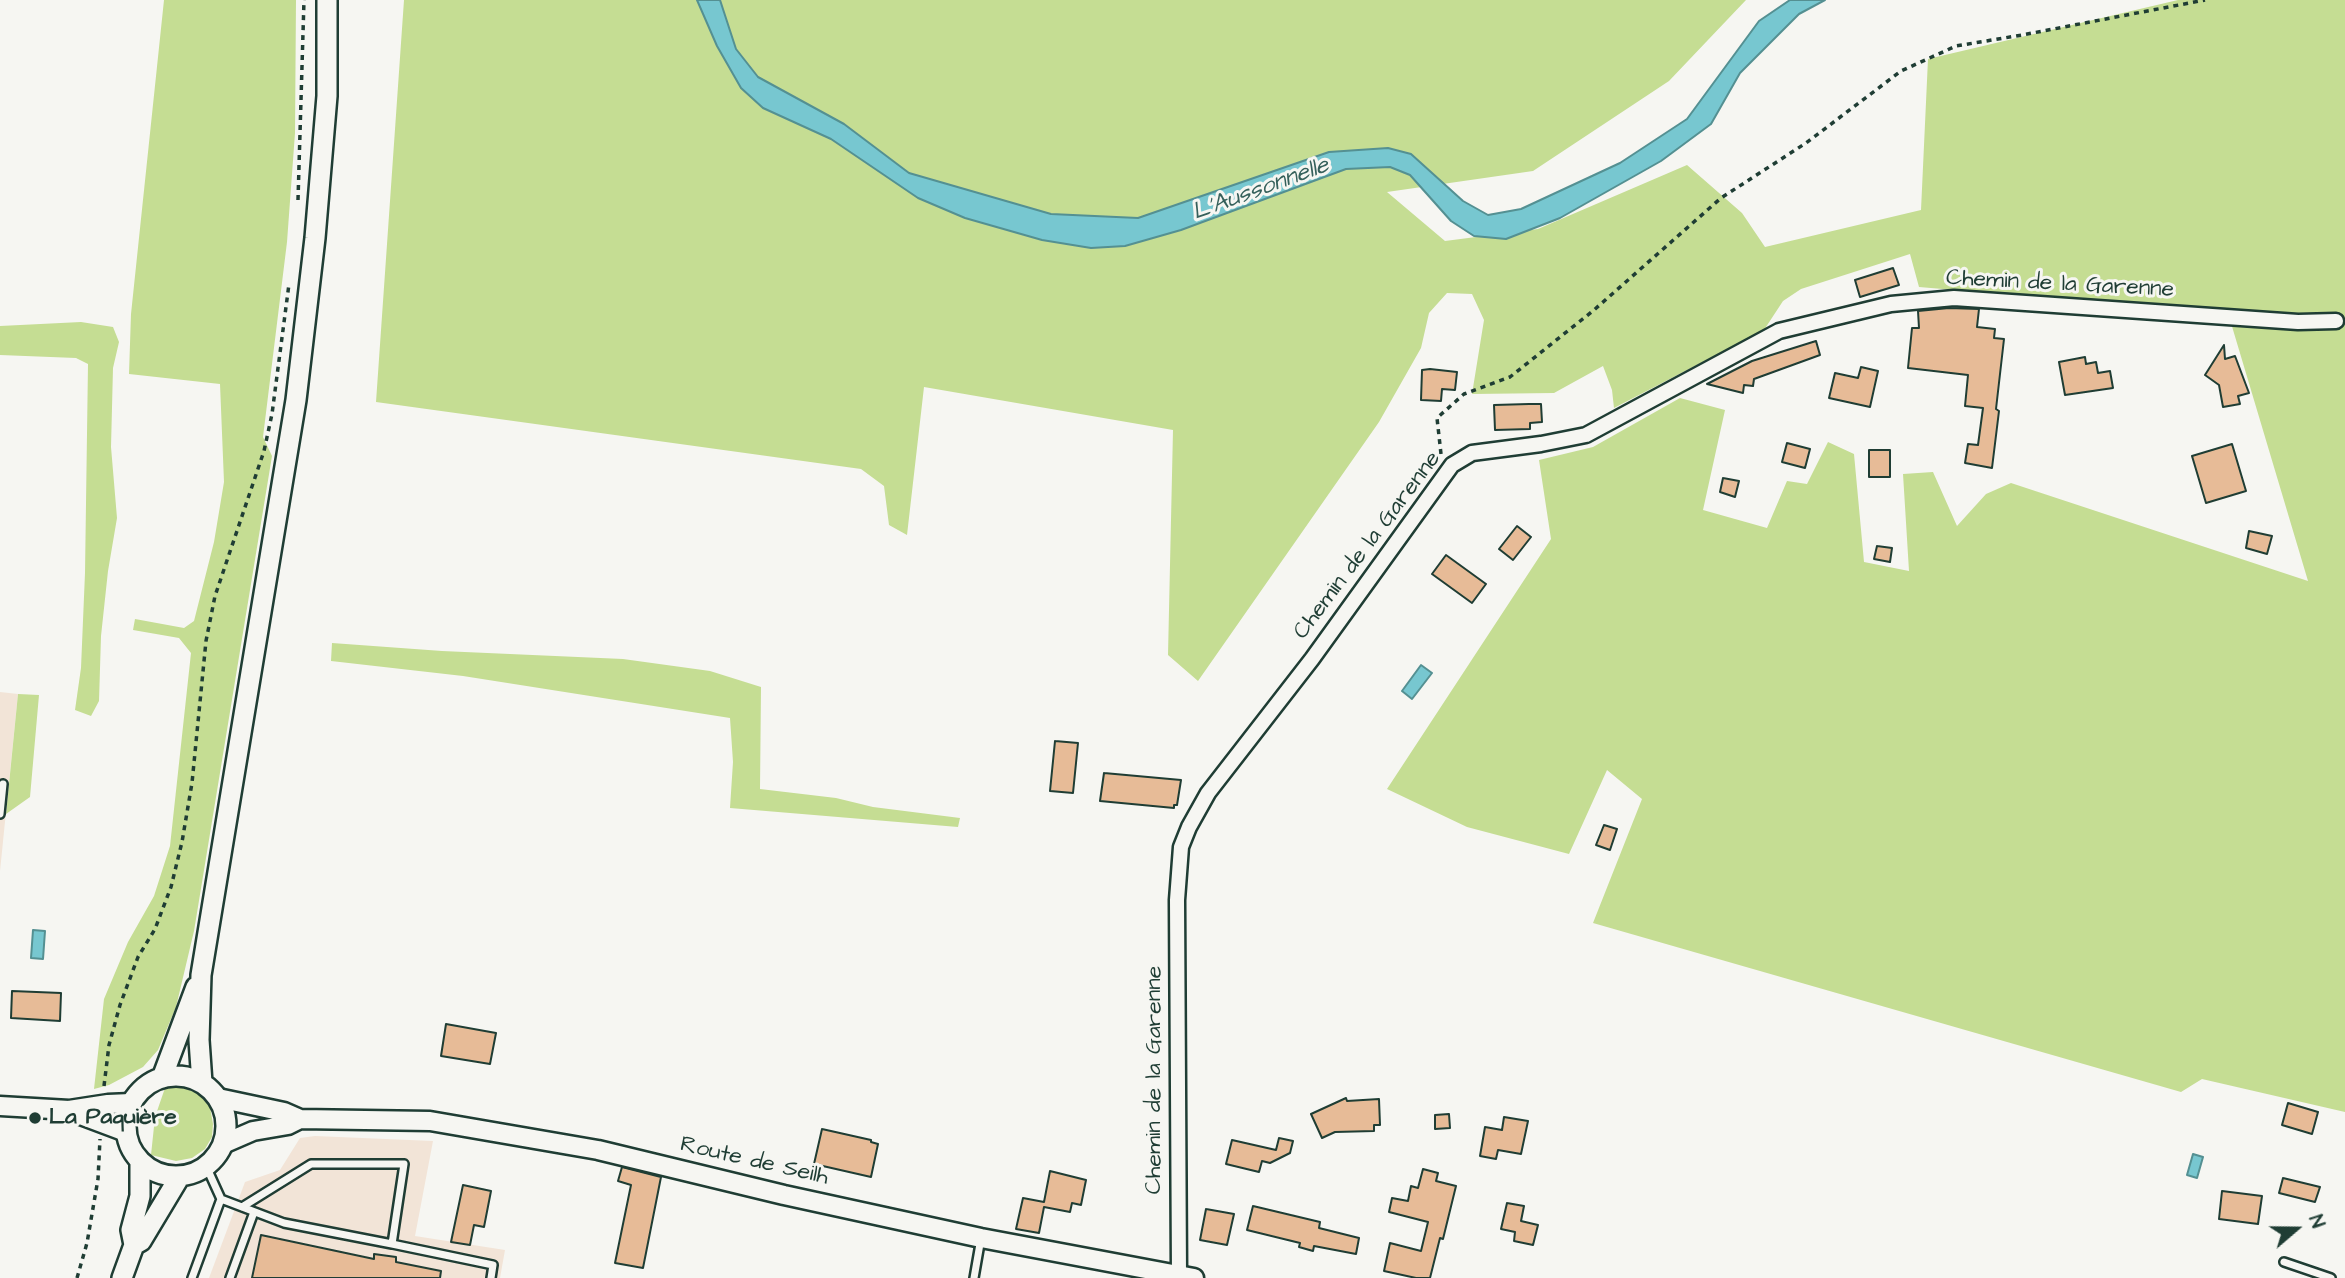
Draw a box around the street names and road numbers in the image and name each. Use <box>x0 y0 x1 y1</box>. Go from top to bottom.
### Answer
street label: Chemin de la Garenne <box>1945 265 2175 305</box>
street label: Chemin de la Garenne <box>1288 446 1448 646</box>
street label: Chemin de la Garenne <box>1141 966 1169 1194</box>
street label: Route de Seilh <box>677 1132 831 1192</box>

